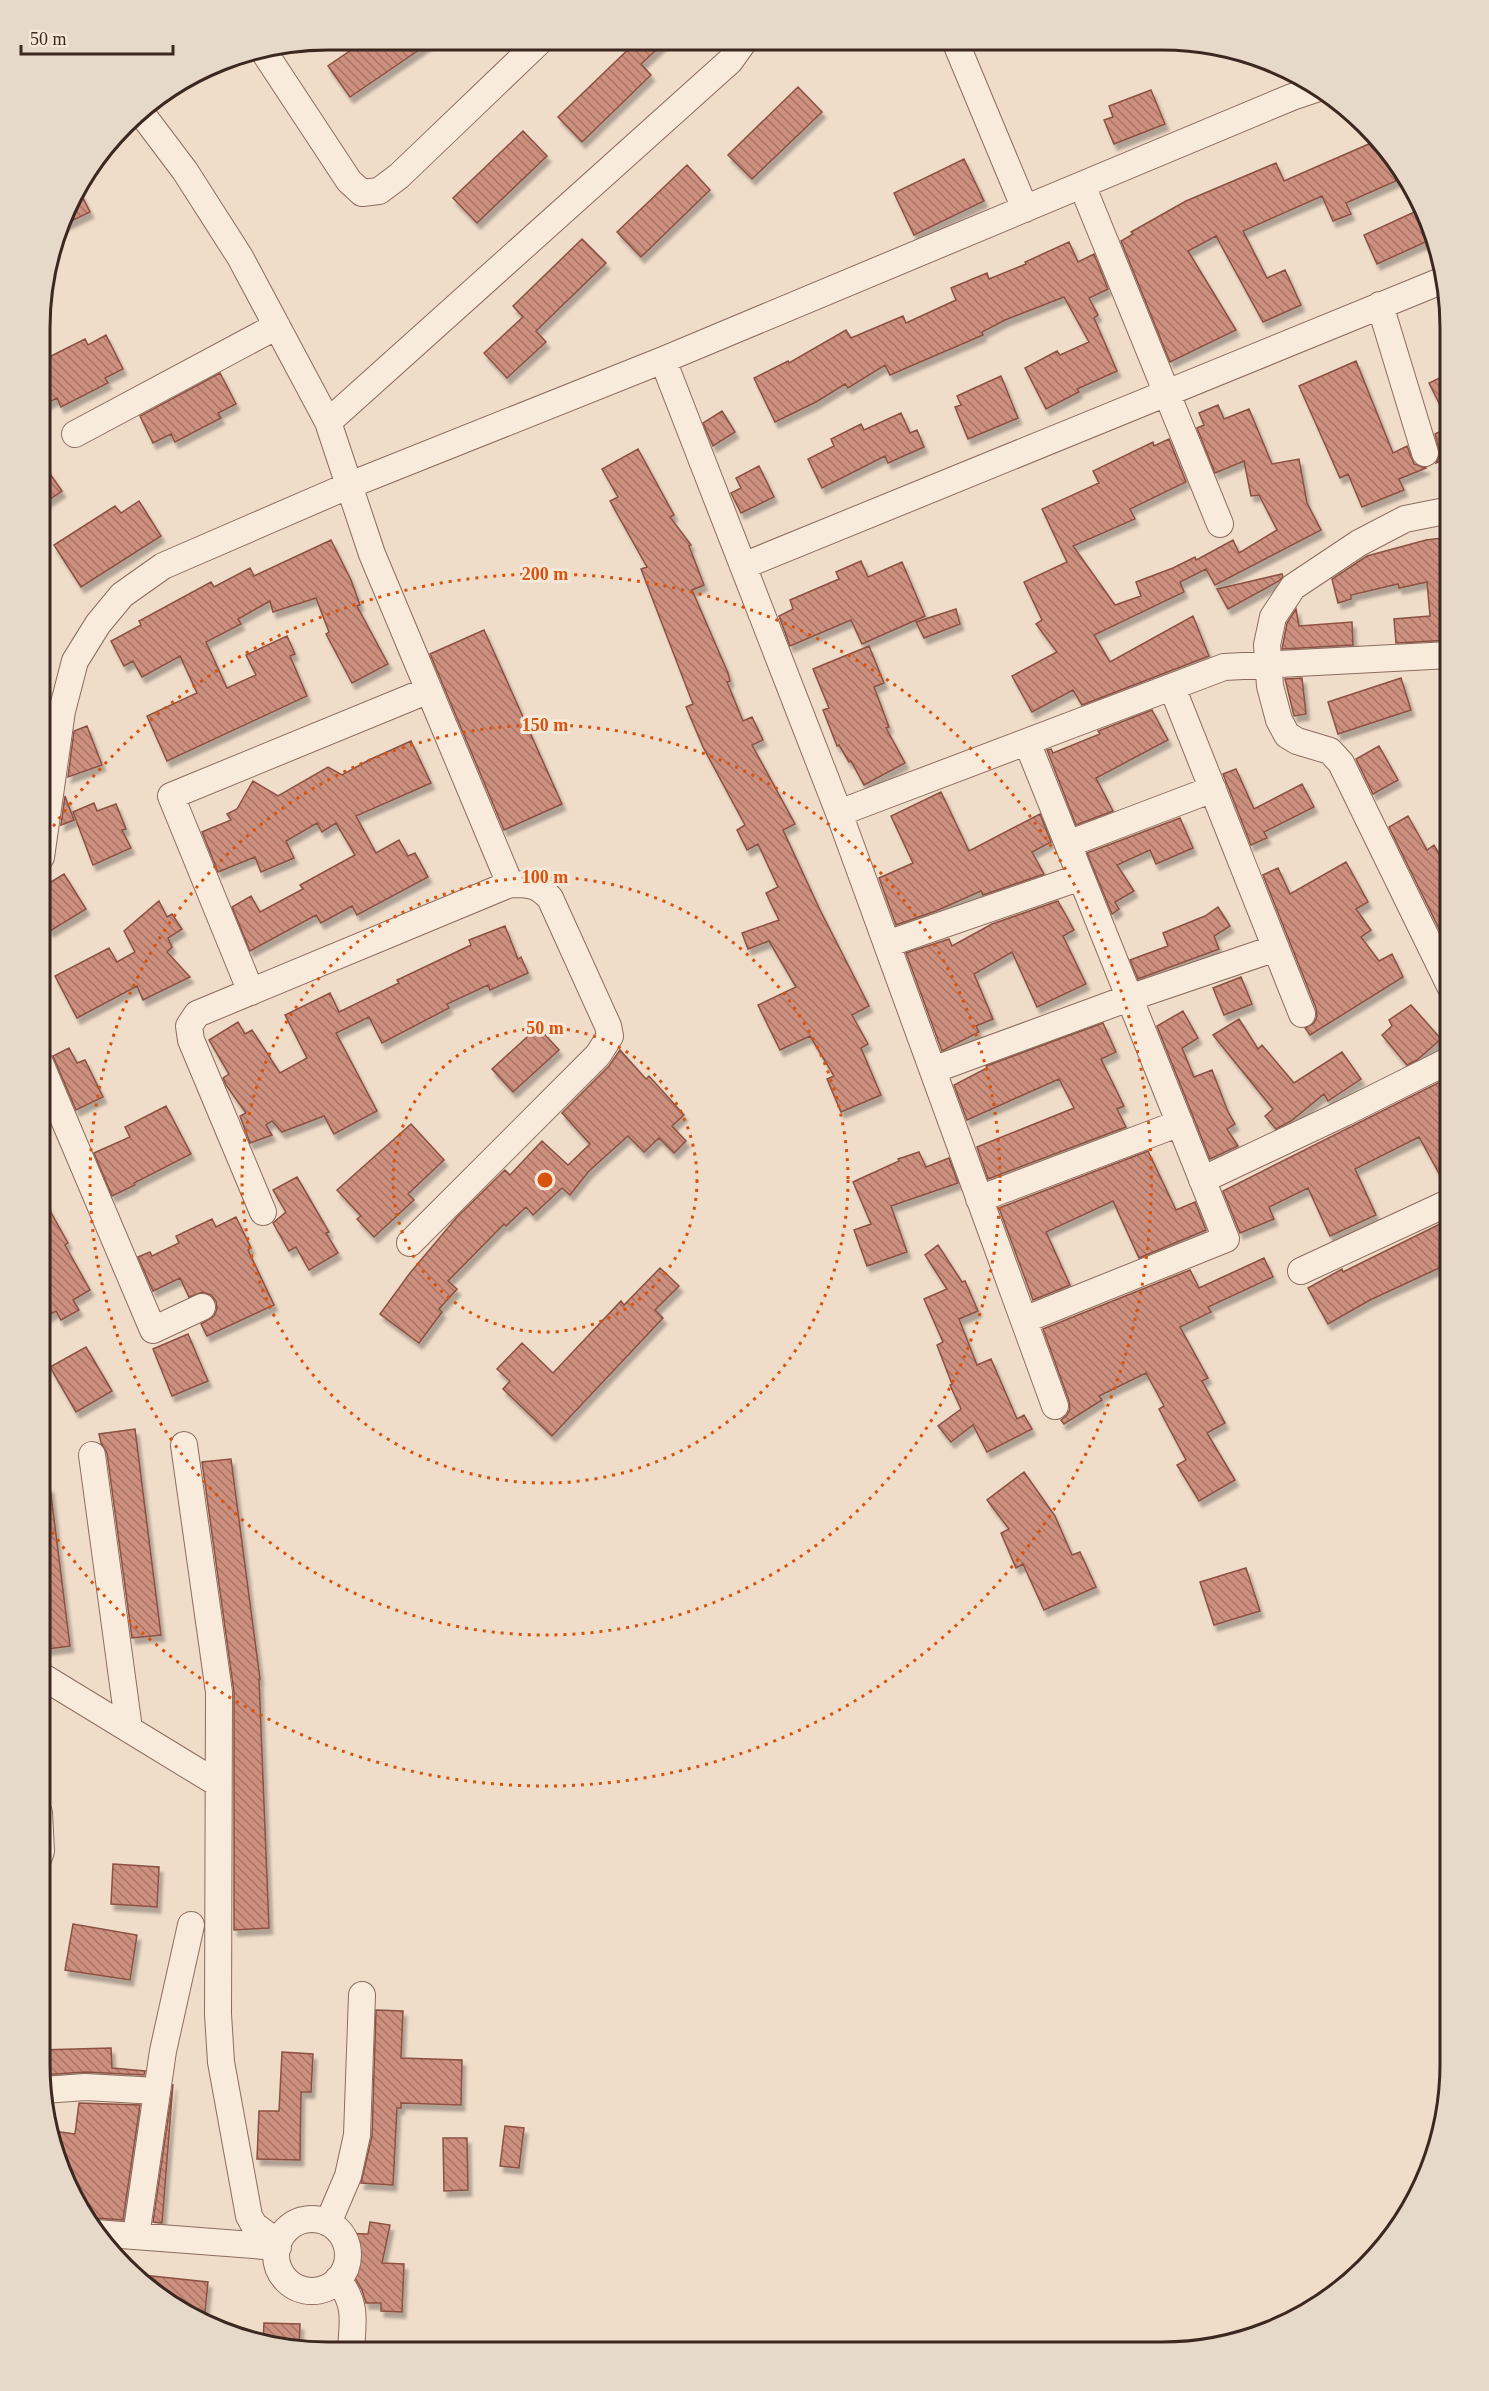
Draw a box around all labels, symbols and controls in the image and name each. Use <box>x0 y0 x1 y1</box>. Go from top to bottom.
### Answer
scale bar <box>21 18 172 56</box>
text: 50 m <box>30 29 67 49</box>
text: 200 m <box>522 564 568 584</box>
text: 150 m <box>522 715 568 735</box>
text: 100 m <box>522 867 568 887</box>
text: 50 m <box>526 1018 564 1038</box>
centre of rings <box>535 1170 555 1190</box>

